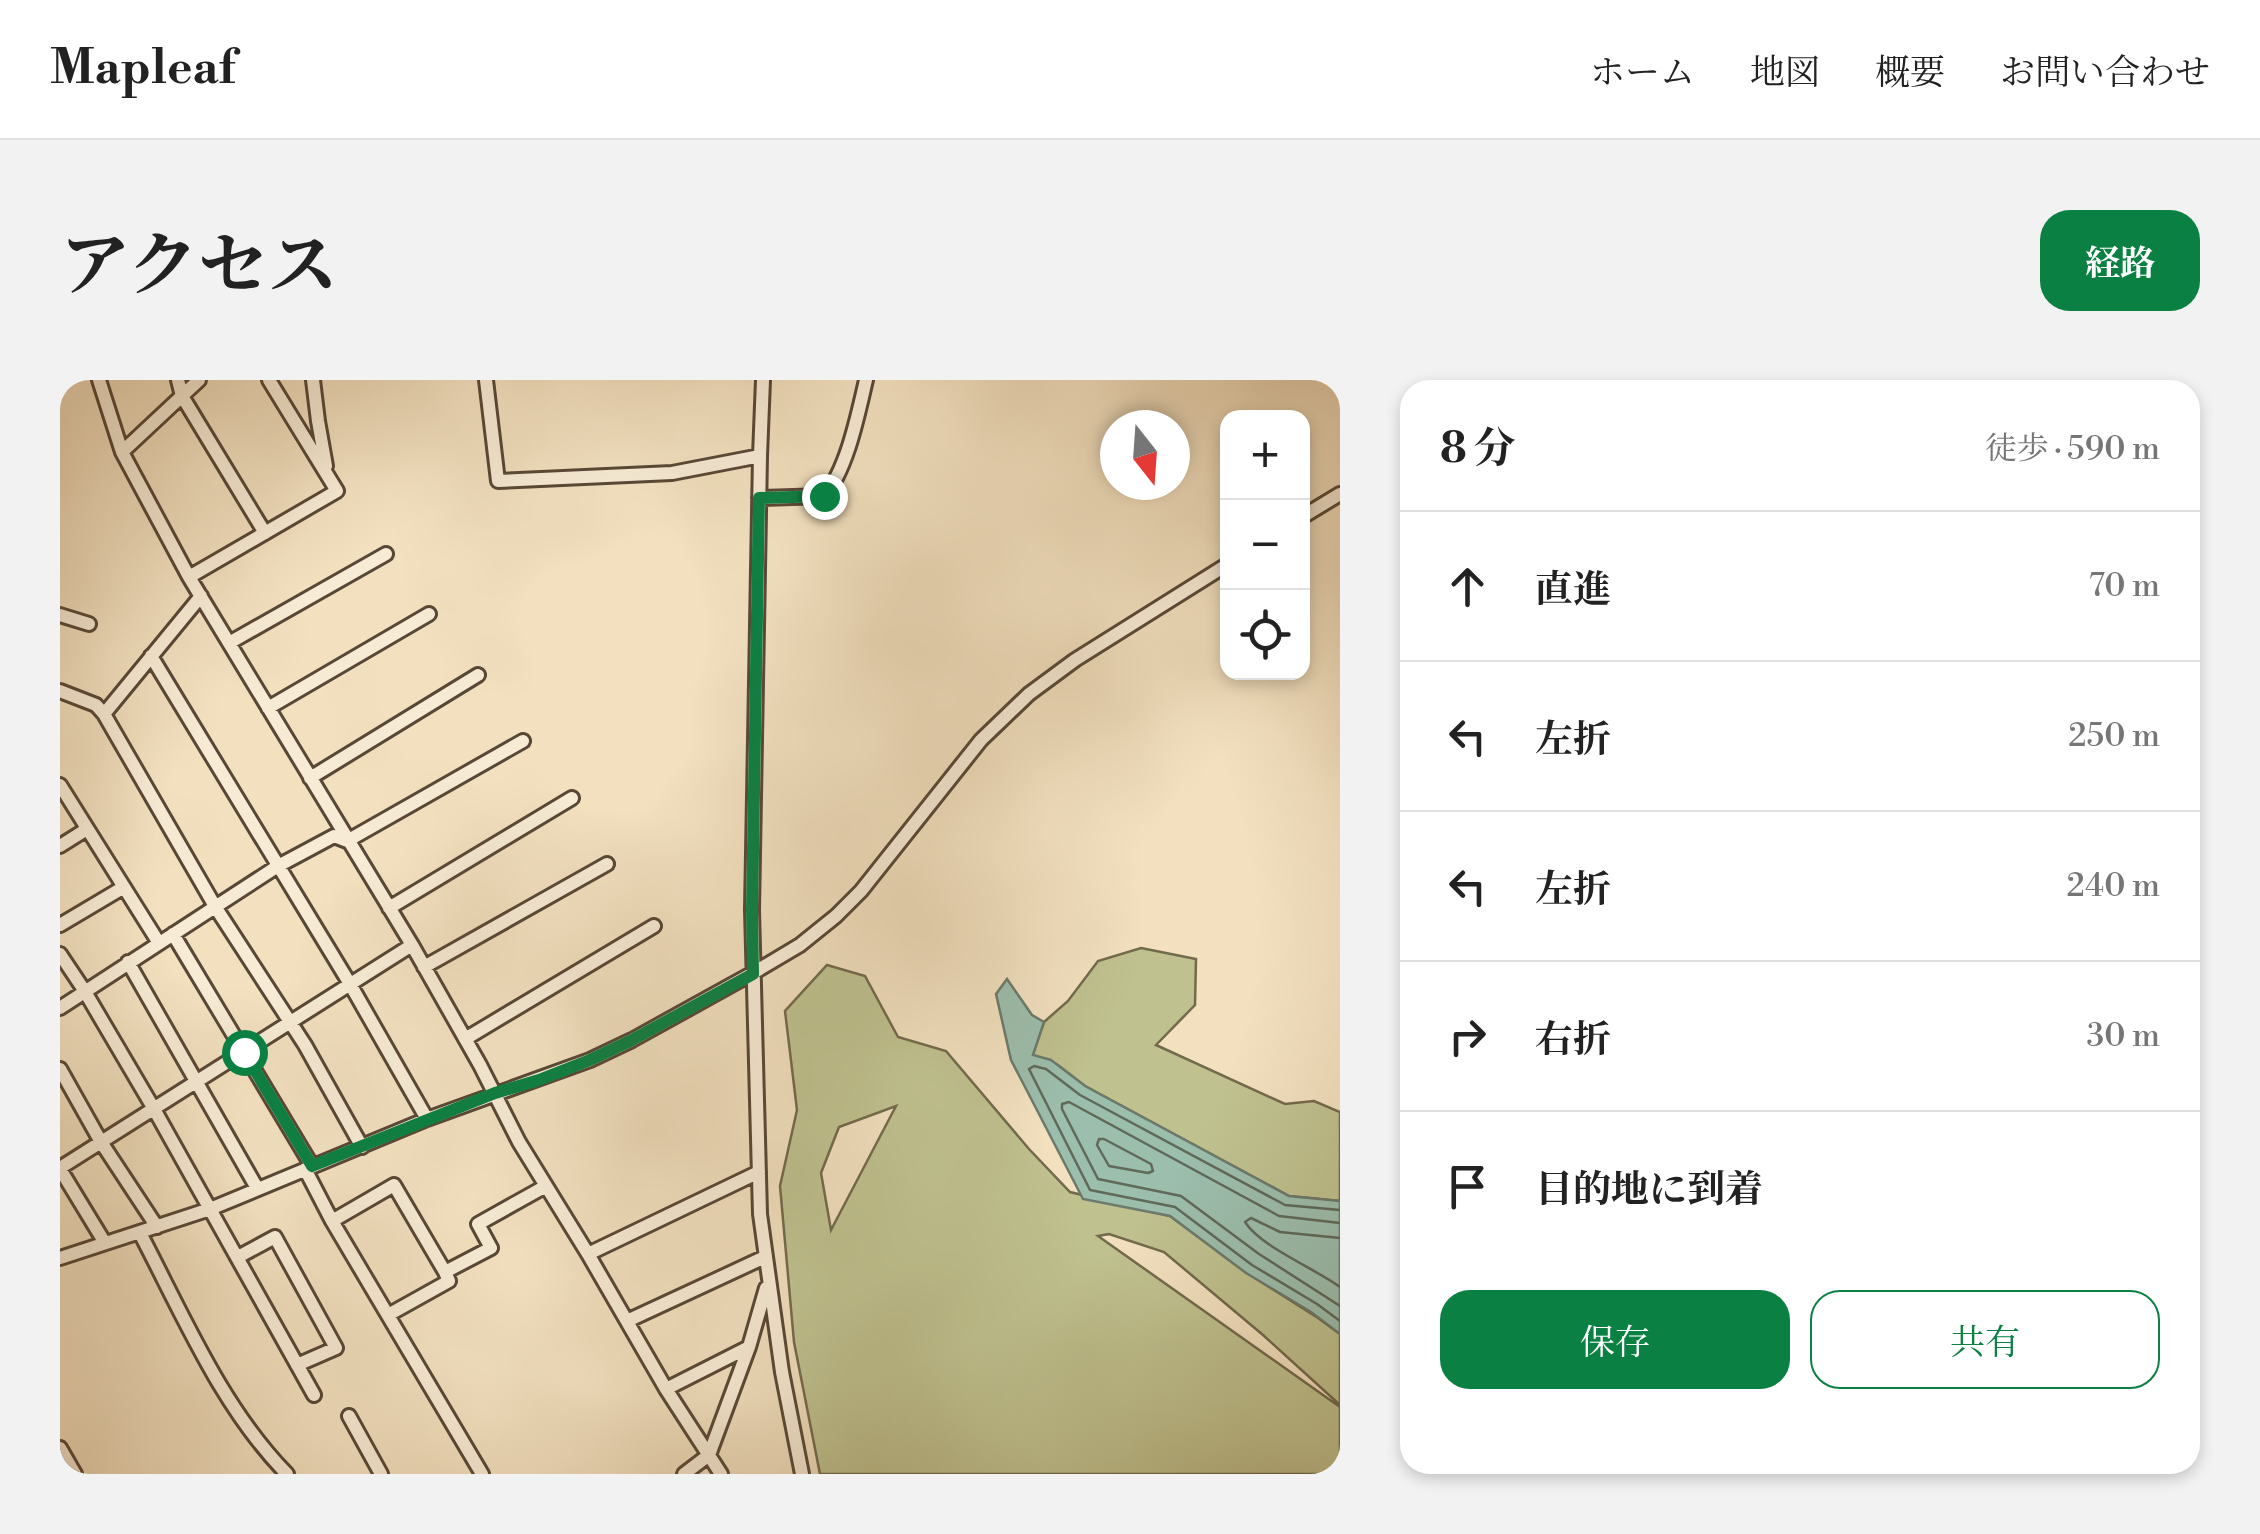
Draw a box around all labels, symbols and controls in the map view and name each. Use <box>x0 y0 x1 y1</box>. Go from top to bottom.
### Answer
text: Mapleaf <box>50 39 235 99</box>
text: ホーム <box>1590 52 1695 95</box>
text: 地図 <box>1750 52 1820 95</box>
text: 概要 <box>1875 52 1945 95</box>
text: お問い合わせ <box>2000 52 2210 95</box>
button: 経路 <box>2040 210 2200 311</box>
text: アクセス <box>60 224 338 312</box>
north arrow <box>1100 410 1190 500</box>
map controls <box>1220 410 1310 680</box>
button: + <box>1220 410 1310 500</box>
text: 8 分 <box>1440 423 1515 476</box>
text: 徒歩 · 590 m <box>1985 429 2160 469</box>
route end <box>802 474 848 520</box>
button: − <box>1220 500 1310 590</box>
icon: ahead <box>1440 559 1495 614</box>
text: 70 m <box>2089 566 2160 606</box>
text: 直進 <box>1535 567 1611 614</box>
button: locate <box>1220 590 1310 680</box>
icon: left <box>1440 709 1495 764</box>
text: 250 m <box>2068 716 2160 756</box>
text: 左折 <box>1535 717 1611 764</box>
icon: left <box>1440 859 1495 914</box>
text: 240 m <box>2067 866 2160 906</box>
text: 左折 <box>1535 867 1611 914</box>
icon: right <box>1440 1009 1495 1064</box>
text: 30 m <box>2086 1016 2160 1056</box>
text: 右折 <box>1535 1017 1611 1064</box>
route start <box>222 1030 268 1076</box>
icon: arrive <box>1440 1159 1495 1214</box>
text: 目的地に到着 <box>1535 1167 1763 1214</box>
button: 保存 <box>1440 1290 1790 1389</box>
button: 共有 <box>1810 1290 2160 1389</box>

